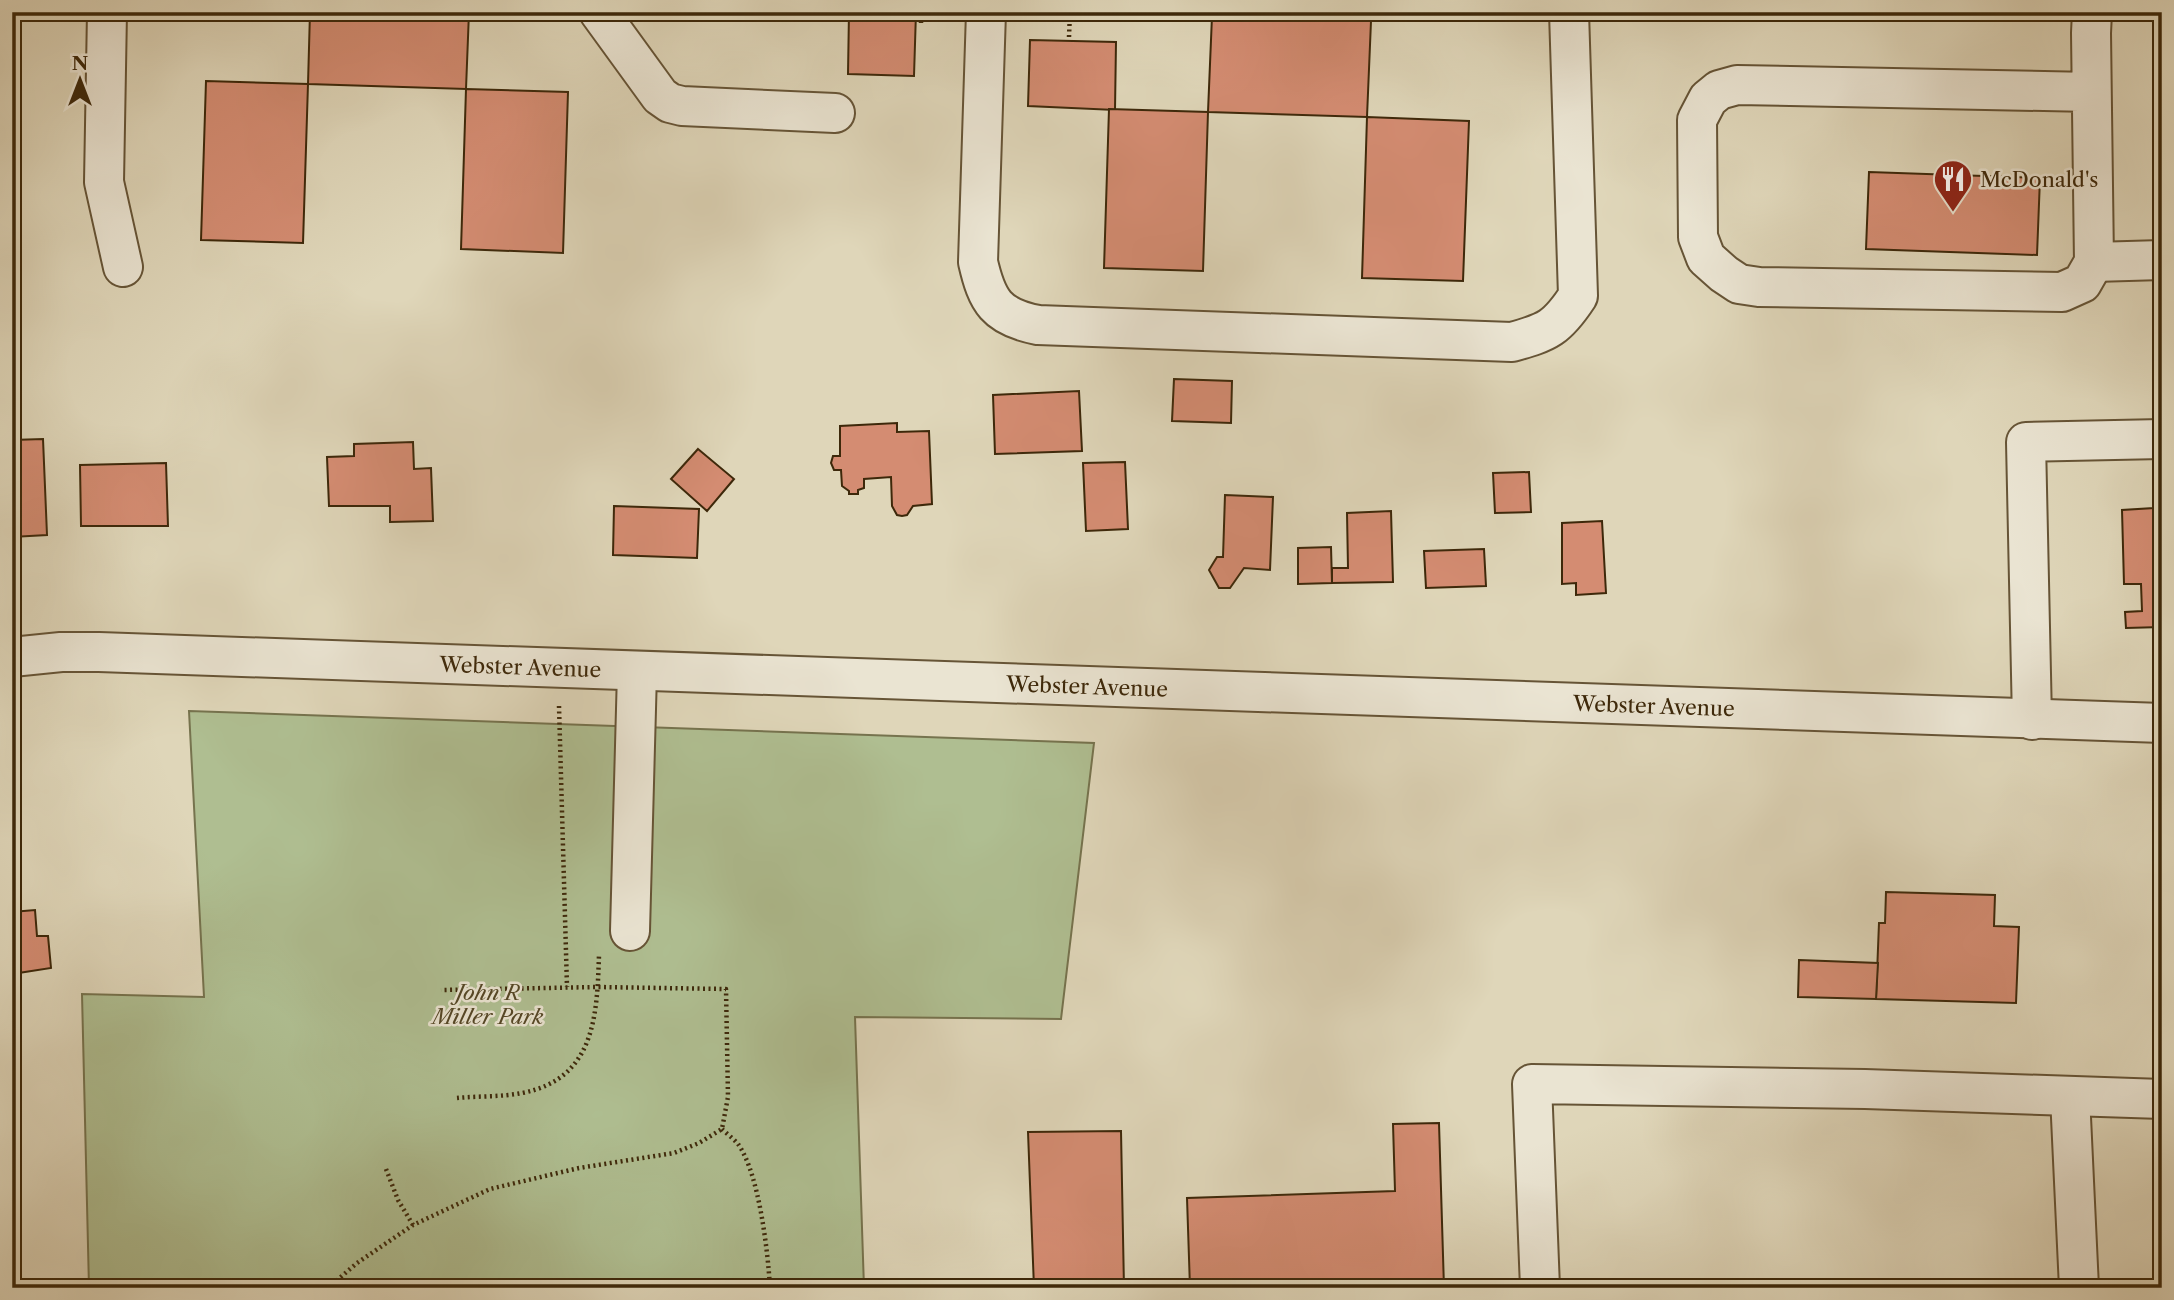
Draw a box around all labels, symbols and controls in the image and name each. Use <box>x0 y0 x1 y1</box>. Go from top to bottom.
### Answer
north arrow <box>46 46 116 116</box>
text: N <box>72 52 88 75</box>
restaurant icon: McDonald's <box>1932 158 1974 213</box>
place label: McDonald's <box>1980 167 2098 192</box>
street label: Webster Avenue <box>438 651 602 682</box>
street label: Webster Avenue <box>1005 671 1168 701</box>
street label: Webster Avenue <box>1572 690 1735 721</box>
park label: John R Miller Park <box>430 980 544 1029</box>

